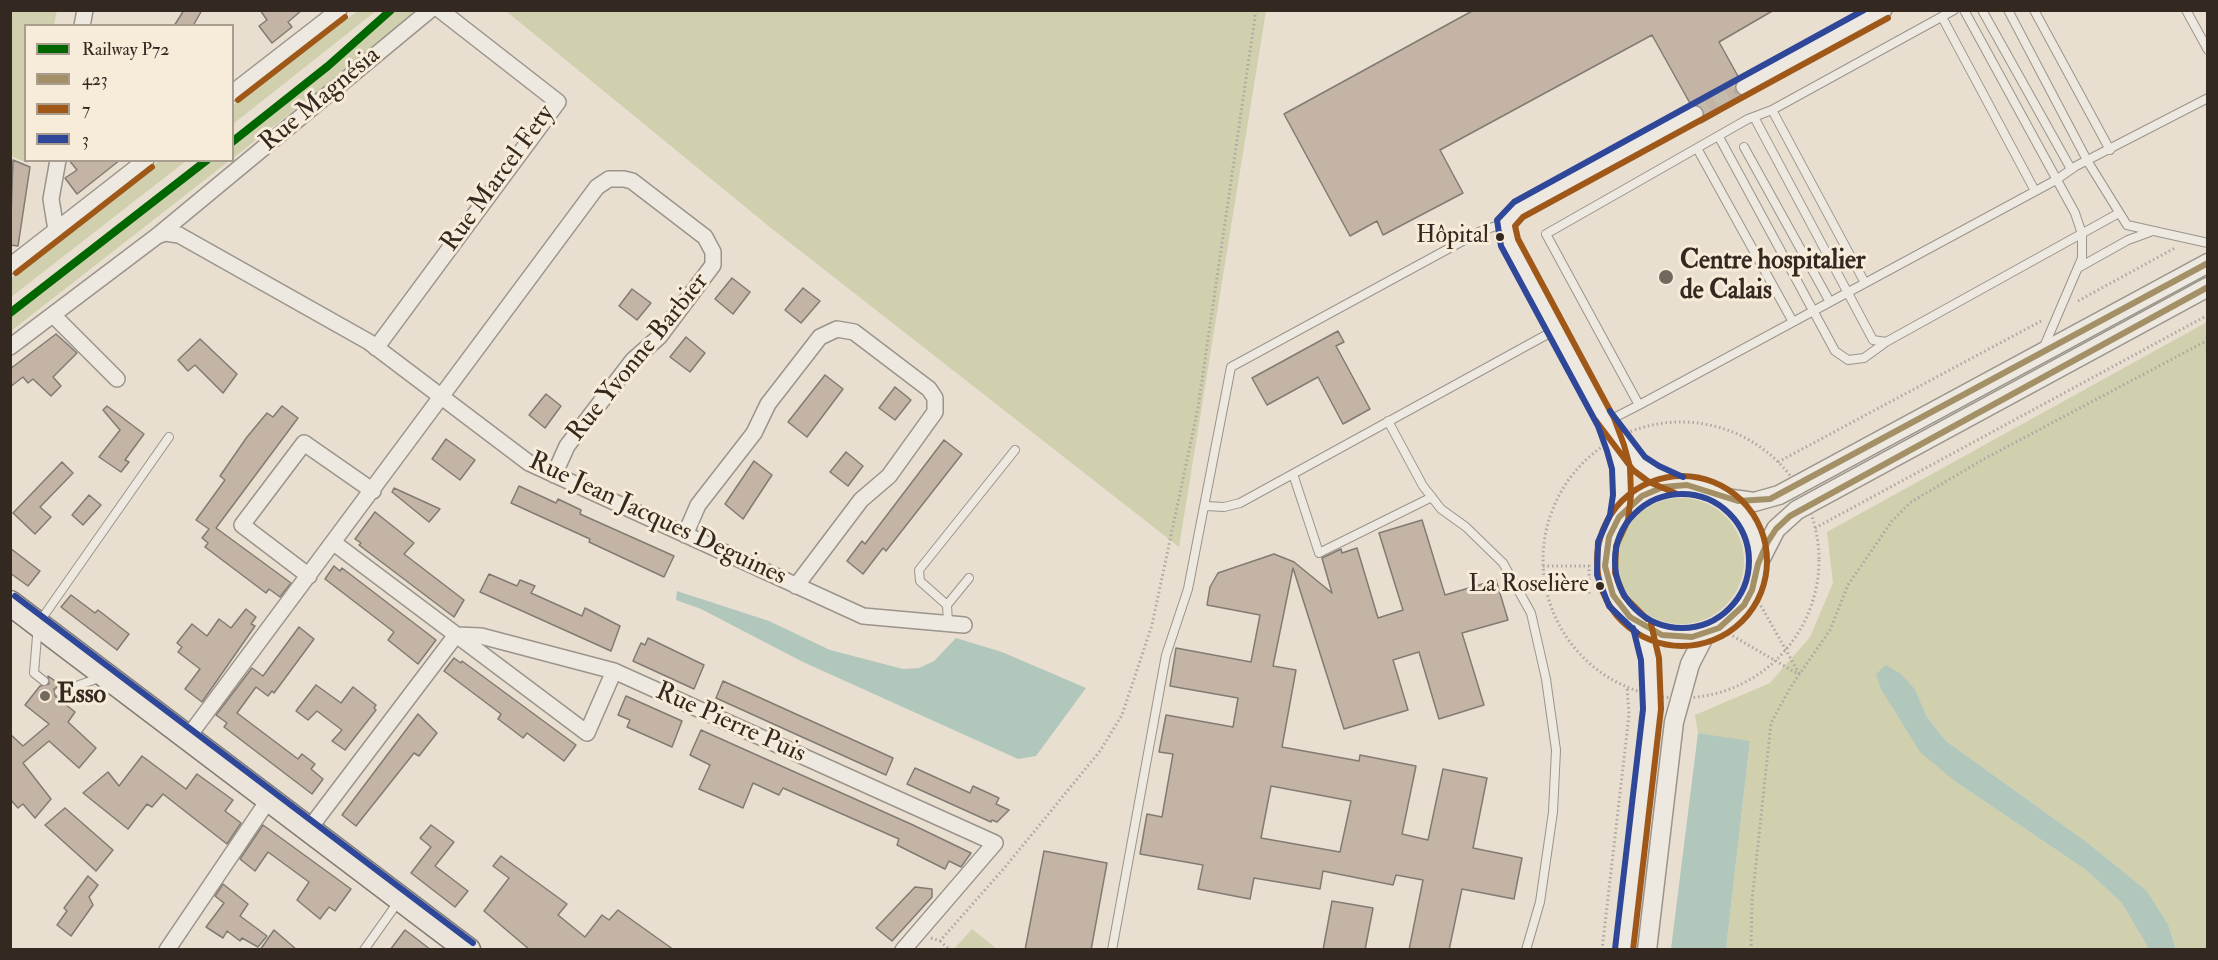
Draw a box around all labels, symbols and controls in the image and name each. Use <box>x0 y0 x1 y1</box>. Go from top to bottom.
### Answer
legend <box>24 24 234 162</box>
text: Railway P72 <box>82 38 169 61</box>
street label: Rue Magnésia <box>255 41 387 159</box>
text: 423 <box>82 68 108 91</box>
text: 7 <box>82 98 90 121</box>
street label: Rue Marcel Fety <box>435 100 563 258</box>
text: 3 <box>82 128 89 151</box>
place label: Hôpital <box>1416 223 1489 251</box>
marker: Hôpital <box>1494 231 1506 243</box>
place label: Centre hospitalier de Calais <box>1680 246 1866 308</box>
street label: Rue Yvonne Barbier <box>562 268 716 448</box>
marker: Centre hospitalier de Calais <box>1657 268 1675 286</box>
street label: Rue Jean Jacques Deguines <box>523 447 791 593</box>
place label: La Roselière <box>1469 572 1589 600</box>
marker: La Roselière <box>1594 580 1606 592</box>
street label: Rue Pierre Puis <box>650 677 810 771</box>
place label: Esso <box>57 680 106 712</box>
marker: Esso <box>38 689 52 703</box>

